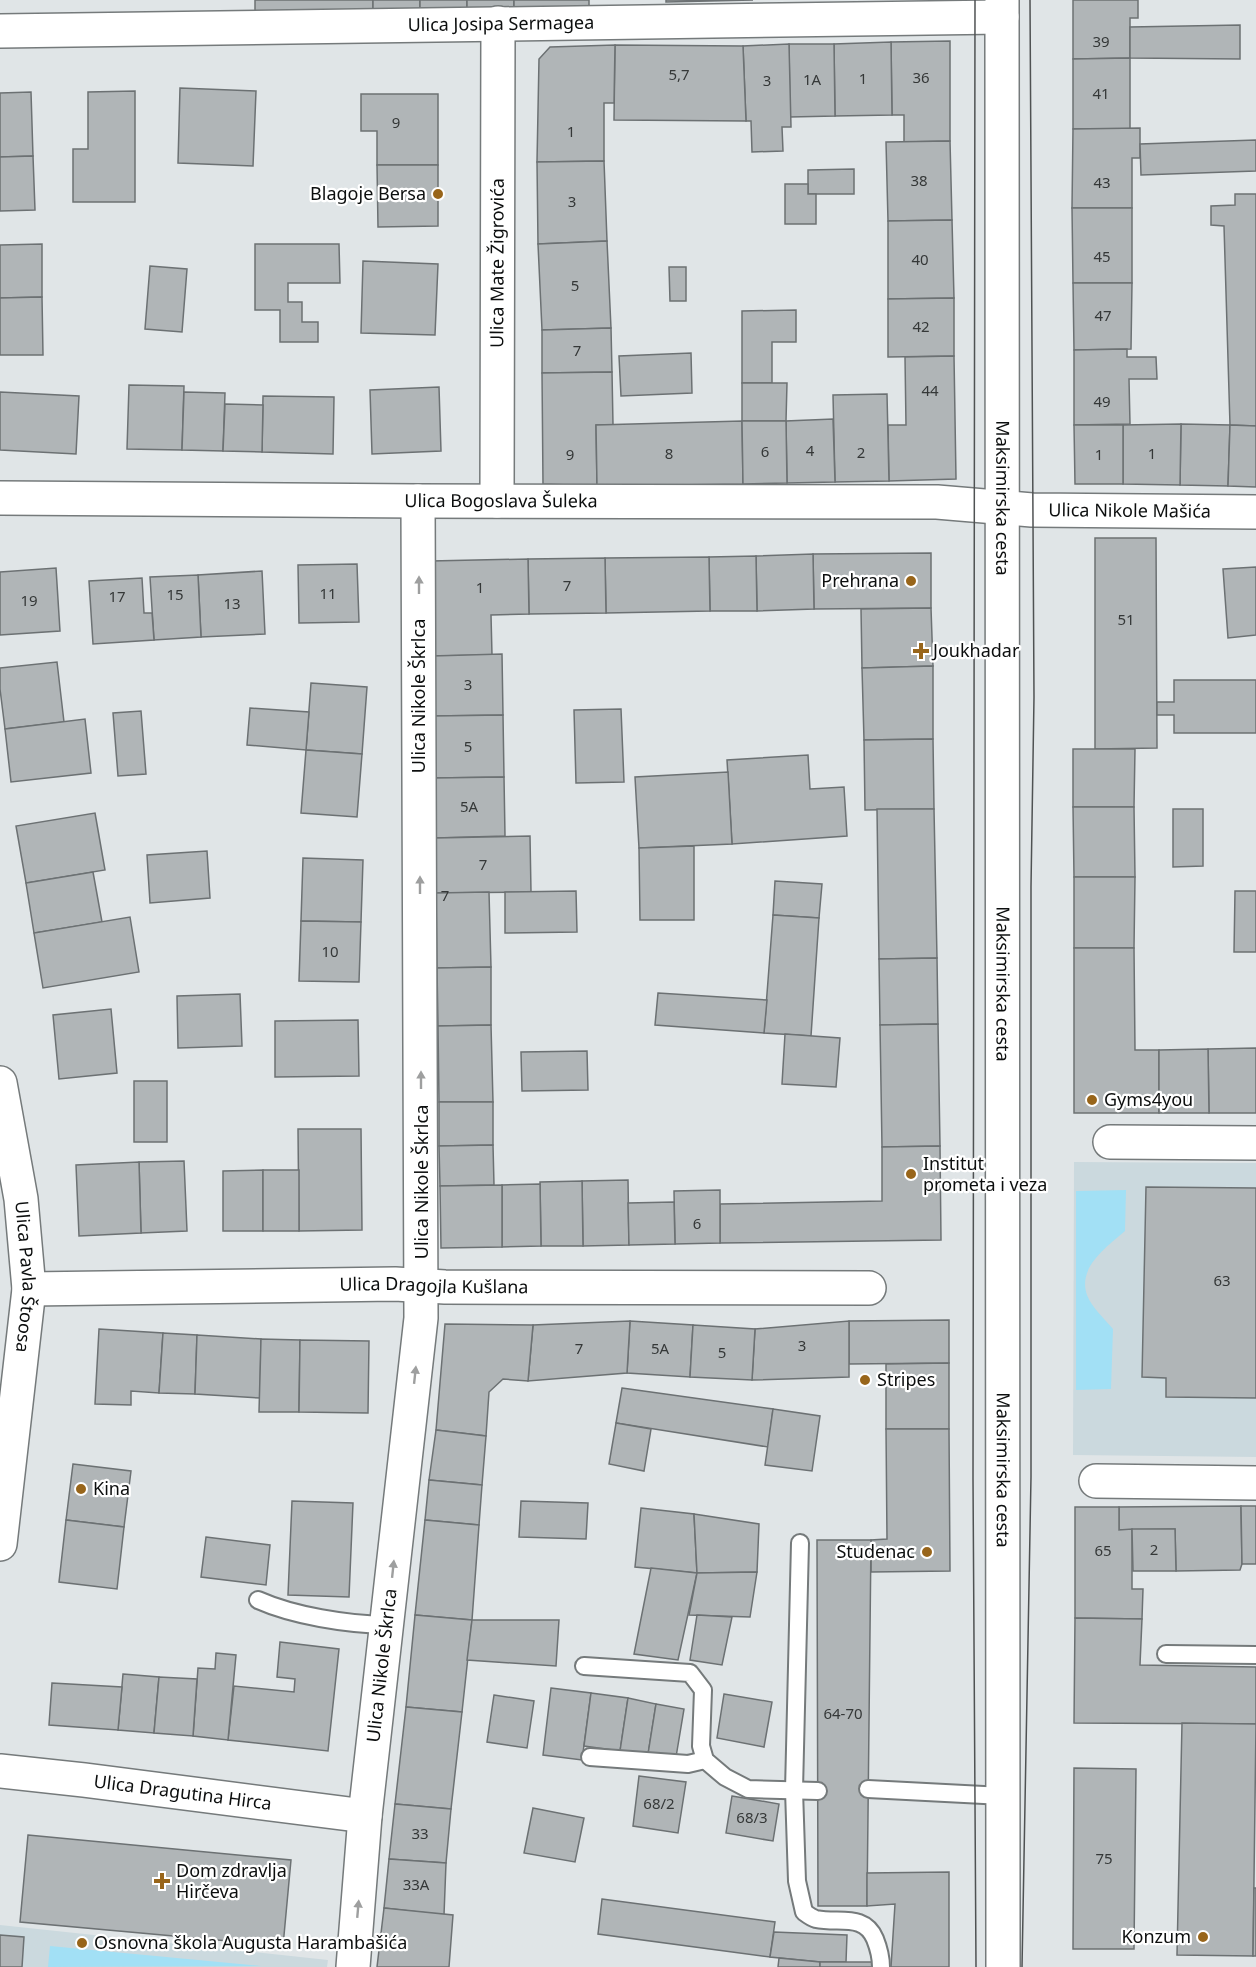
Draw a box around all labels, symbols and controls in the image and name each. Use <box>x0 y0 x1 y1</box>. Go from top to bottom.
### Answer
street label: Ulica Josipa Sermagea <box>407 10 594 36</box>
house number: 39 <box>1092 31 1110 51</box>
house number: 5,7 <box>668 64 690 84</box>
house number: 36 <box>912 67 930 87</box>
house number: 1 <box>859 68 867 88</box>
house number: 1A <box>803 69 821 89</box>
house number: 3 <box>763 70 771 90</box>
house number: 41 <box>1092 83 1110 103</box>
house number: 9 <box>392 112 400 132</box>
house number: 1 <box>567 121 575 141</box>
house number: 38 <box>910 170 928 190</box>
house number: 43 <box>1093 172 1111 192</box>
street label: Ulica Mate Žigrovića <box>484 178 509 348</box>
place label: Blagoje Bersa <box>310 181 426 205</box>
marker: Blagoje Bersa <box>431 187 445 201</box>
house number: 3 <box>568 191 576 211</box>
house number: 45 <box>1093 246 1111 266</box>
house number: 40 <box>911 249 929 269</box>
house number: 5 <box>571 275 579 295</box>
house number: 47 <box>1094 305 1112 325</box>
house number: 42 <box>912 316 930 336</box>
house number: 7 <box>573 340 581 360</box>
house number: 44 <box>921 380 939 400</box>
house number: 49 <box>1093 391 1111 411</box>
street label: Maksimirska cesta <box>991 420 1015 576</box>
house number: 4 <box>806 440 815 460</box>
house number: 6 <box>761 441 769 461</box>
house number: 2 <box>857 442 865 462</box>
house number: 8 <box>665 443 673 463</box>
house number: 1 <box>1148 443 1156 463</box>
house number: 9 <box>566 444 574 464</box>
house number: 1 <box>1095 444 1103 464</box>
street label: Ulica Bogoslava Šuleka <box>404 488 598 512</box>
street label: Ulica Nikole Mašića <box>1048 497 1211 523</box>
place label: Prehrana <box>821 568 899 592</box>
marker: Prehrana <box>904 574 918 588</box>
house number: 7 <box>563 575 571 595</box>
one-way arrow <box>414 576 424 595</box>
house number: 1 <box>476 577 484 597</box>
house number: 11 <box>319 583 337 603</box>
house number: 15 <box>166 584 184 604</box>
house number: 17 <box>108 586 126 606</box>
house number: 19 <box>20 590 38 610</box>
house number: 13 <box>223 593 241 613</box>
house number: 51 <box>1117 609 1135 629</box>
street label: Ulica Nikole Škrlca <box>406 619 430 773</box>
place label: Joukhadar <box>931 638 1020 662</box>
marker: Joukhadar <box>914 644 928 658</box>
house number: 3 <box>464 674 472 694</box>
house number: 5 <box>464 736 472 756</box>
house number: 5A <box>460 796 478 816</box>
house number: 7 <box>479 854 487 874</box>
one-way arrow <box>415 876 425 895</box>
house number: 7 <box>441 885 449 905</box>
street label: Maksimirska cesta <box>991 906 1016 1062</box>
house number: 10 <box>321 941 339 961</box>
one-way arrow <box>416 1071 426 1090</box>
place label: Gyms4you <box>1104 1087 1193 1111</box>
marker: Gyms4you <box>1085 1093 1099 1107</box>
street label: Ulica Nikole Škrlca <box>409 1105 433 1259</box>
place label: Institut prometa i veza <box>923 1151 1047 1196</box>
marker: Institut prometa i veza <box>904 1167 918 1181</box>
street label: Ulica Pavla Štoosa <box>10 1200 42 1354</box>
house number: 6 <box>693 1213 701 1233</box>
house number: 63 <box>1213 1270 1231 1290</box>
street label: Ulica Dragojla Kušlana <box>339 1271 529 1298</box>
house number: 3 <box>798 1335 806 1355</box>
house number: 7 <box>575 1338 583 1358</box>
house number: 5A <box>651 1338 669 1358</box>
house number: 5 <box>718 1342 726 1362</box>
one-way arrow <box>410 1365 419 1384</box>
place label: Stripes <box>877 1367 935 1391</box>
marker: Stripes <box>858 1373 872 1387</box>
street label: Maksimirska cesta <box>992 1392 1016 1548</box>
place label: Kina <box>93 1476 130 1500</box>
marker: Kina <box>74 1482 88 1496</box>
place label: Studenac <box>836 1539 915 1563</box>
house number: 2 <box>1150 1539 1158 1559</box>
house number: 65 <box>1094 1540 1112 1560</box>
marker: Studenac <box>920 1545 934 1559</box>
one-way arrow <box>388 1559 398 1578</box>
street label: Ulica Nikole Škrlca <box>360 1587 402 1743</box>
house number: 64-70 <box>823 1703 863 1723</box>
street label: Ulica Dragutina Hirca <box>92 1768 273 1815</box>
house number: 68/2 <box>643 1793 675 1813</box>
house number: 68/3 <box>736 1807 768 1827</box>
house number: 33 <box>411 1823 429 1843</box>
house number: 75 <box>1095 1848 1113 1868</box>
place label: Dom zdravlja Hirčeva <box>176 1858 287 1903</box>
marker: Dom zdravlja Hirčeva <box>153 1872 171 1890</box>
house number: 33A <box>403 1874 430 1894</box>
one-way arrow <box>353 1899 363 1918</box>
place label: Konzum <box>1121 1924 1191 1948</box>
place label: Osnovna škola Augusta Harambašića <box>94 1930 407 1954</box>
marker: Konzum <box>1196 1930 1210 1944</box>
marker: Osnovna škola Augusta Harambašića <box>75 1936 89 1950</box>

